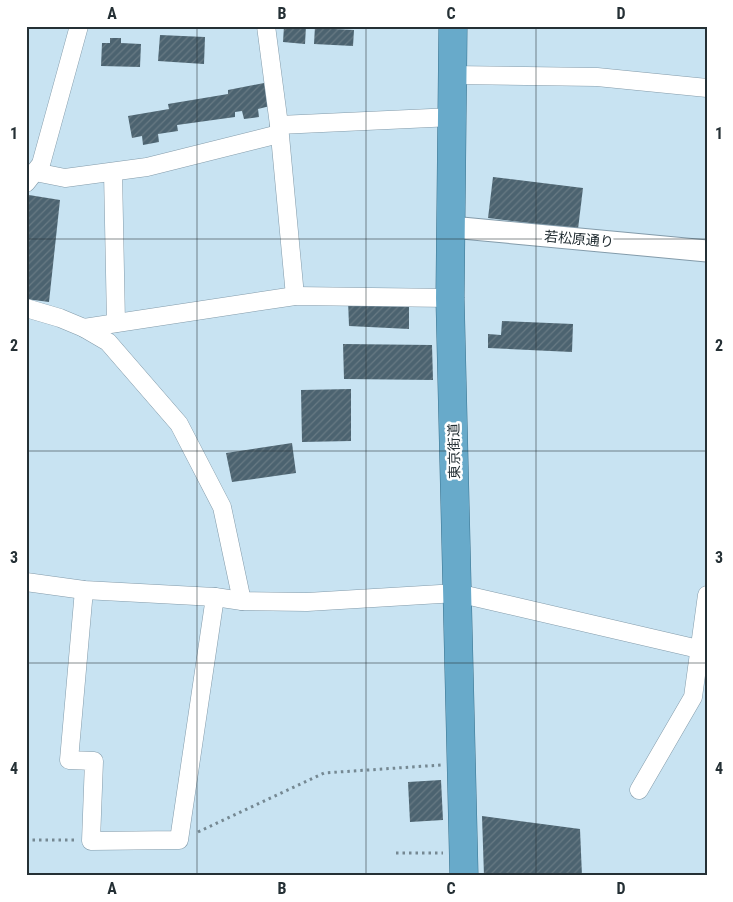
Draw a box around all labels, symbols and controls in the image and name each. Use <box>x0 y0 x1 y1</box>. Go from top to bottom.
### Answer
text: A <box>107 4 117 23</box>
text: B <box>278 4 287 23</box>
text: C <box>446 4 456 23</box>
text: D <box>616 4 626 23</box>
text: 1 <box>10 124 18 143</box>
text: 1 <box>715 124 723 143</box>
street label: 若松原通り <box>543 228 615 250</box>
text: 2 <box>10 336 18 355</box>
text: 2 <box>715 336 723 355</box>
street label: 東京街道 <box>446 423 462 479</box>
text: 3 <box>10 548 18 567</box>
text: 3 <box>715 548 723 567</box>
text: 4 <box>10 759 18 778</box>
text: 4 <box>715 759 723 778</box>
text: A <box>107 879 117 898</box>
text: B <box>278 879 287 898</box>
text: C <box>446 879 456 898</box>
text: D <box>616 879 626 898</box>

